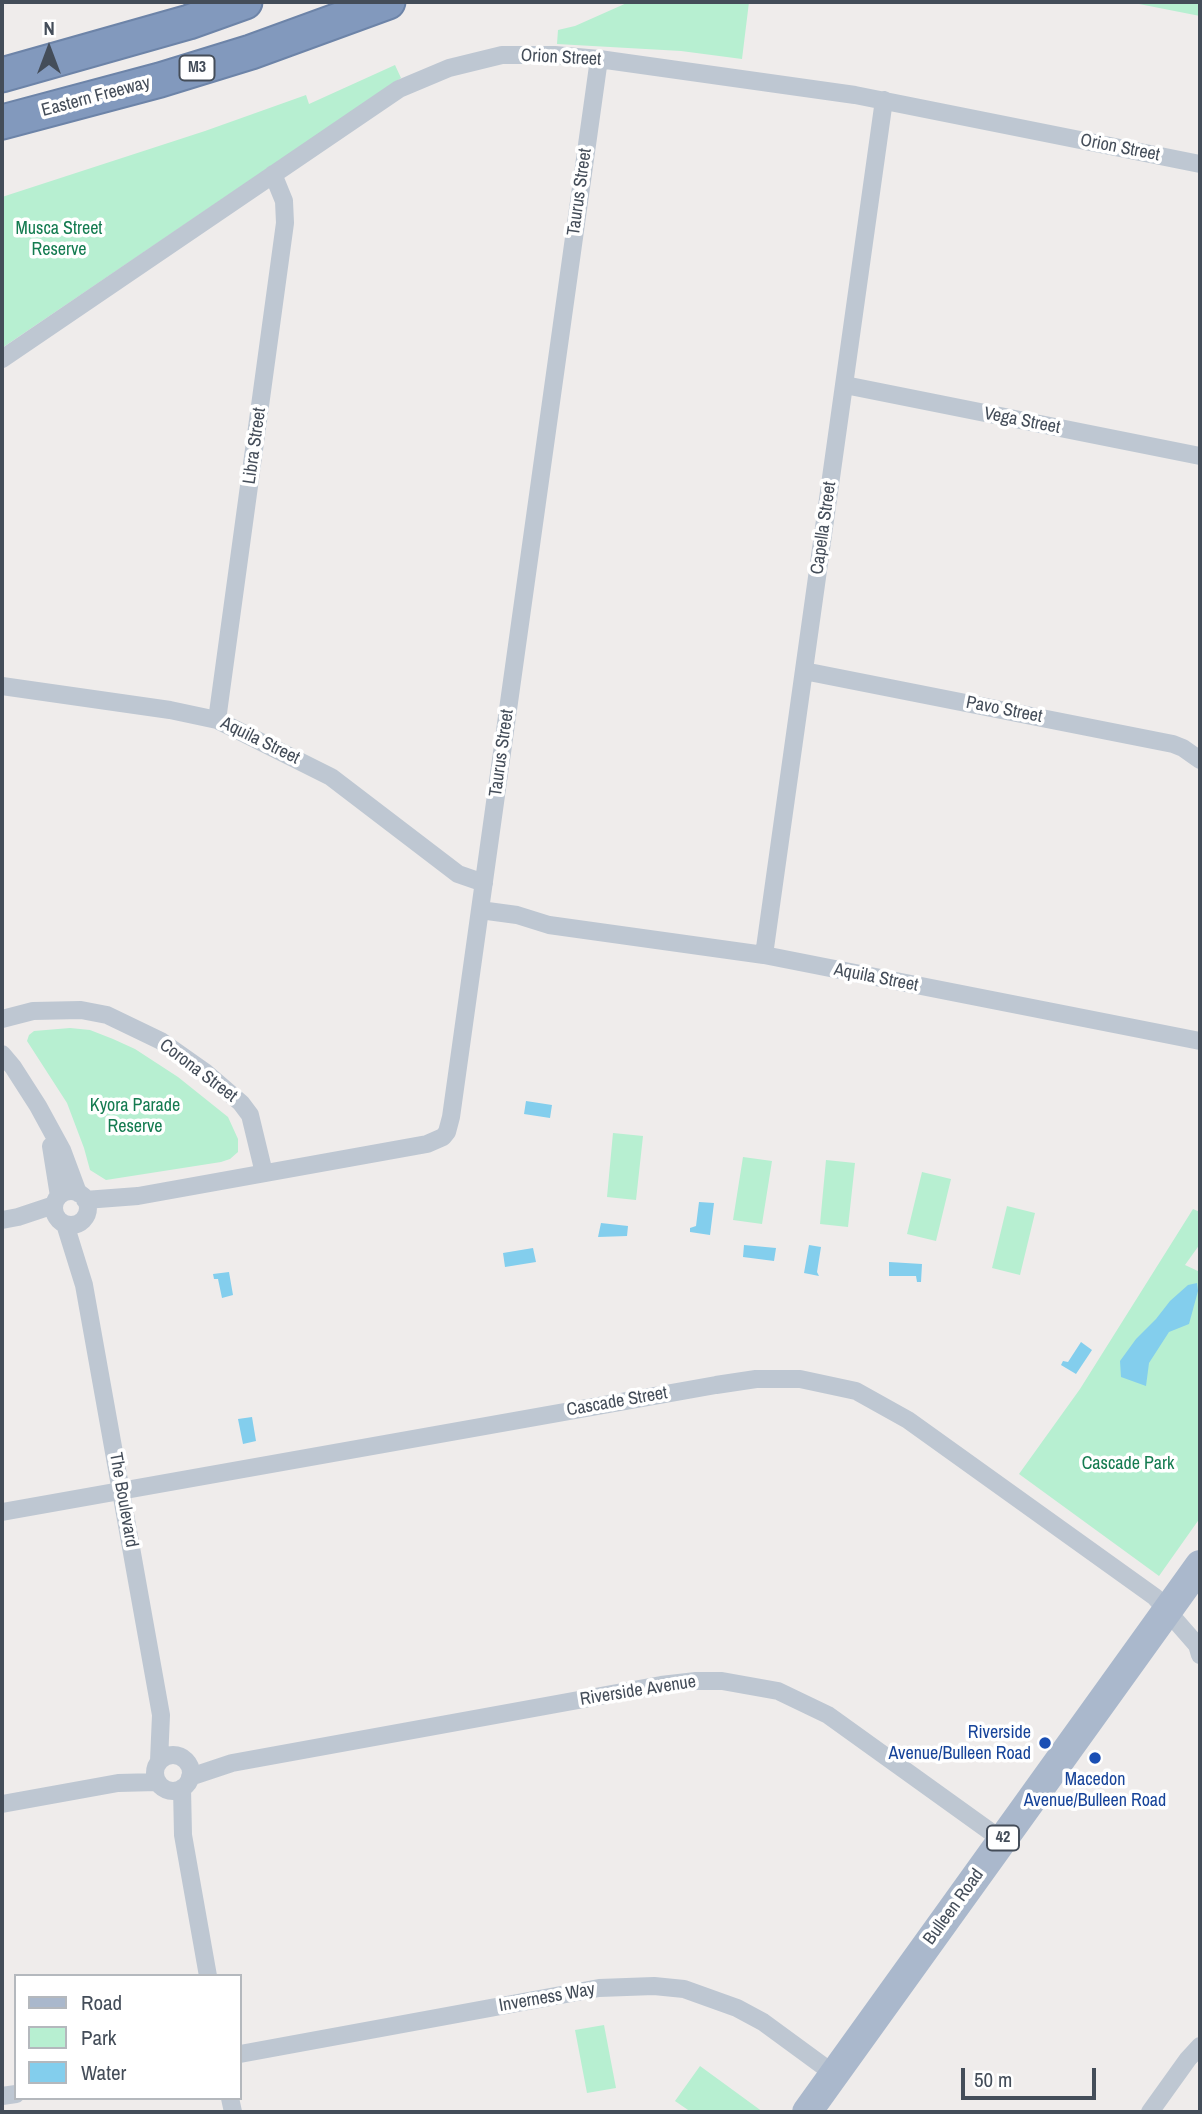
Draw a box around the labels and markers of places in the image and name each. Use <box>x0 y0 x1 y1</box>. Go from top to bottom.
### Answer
place label: Riverside Avenue/Bulleen Road <box>888 1722 1031 1764</box>
marker: Riverside Avenue/Bulleen Road <box>1037 1735 1053 1751</box>
marker: Macedon Avenue/Bulleen Road <box>1087 1750 1103 1766</box>
place label: Macedon Avenue/Bulleen Road <box>1024 1769 1166 1812</box>

